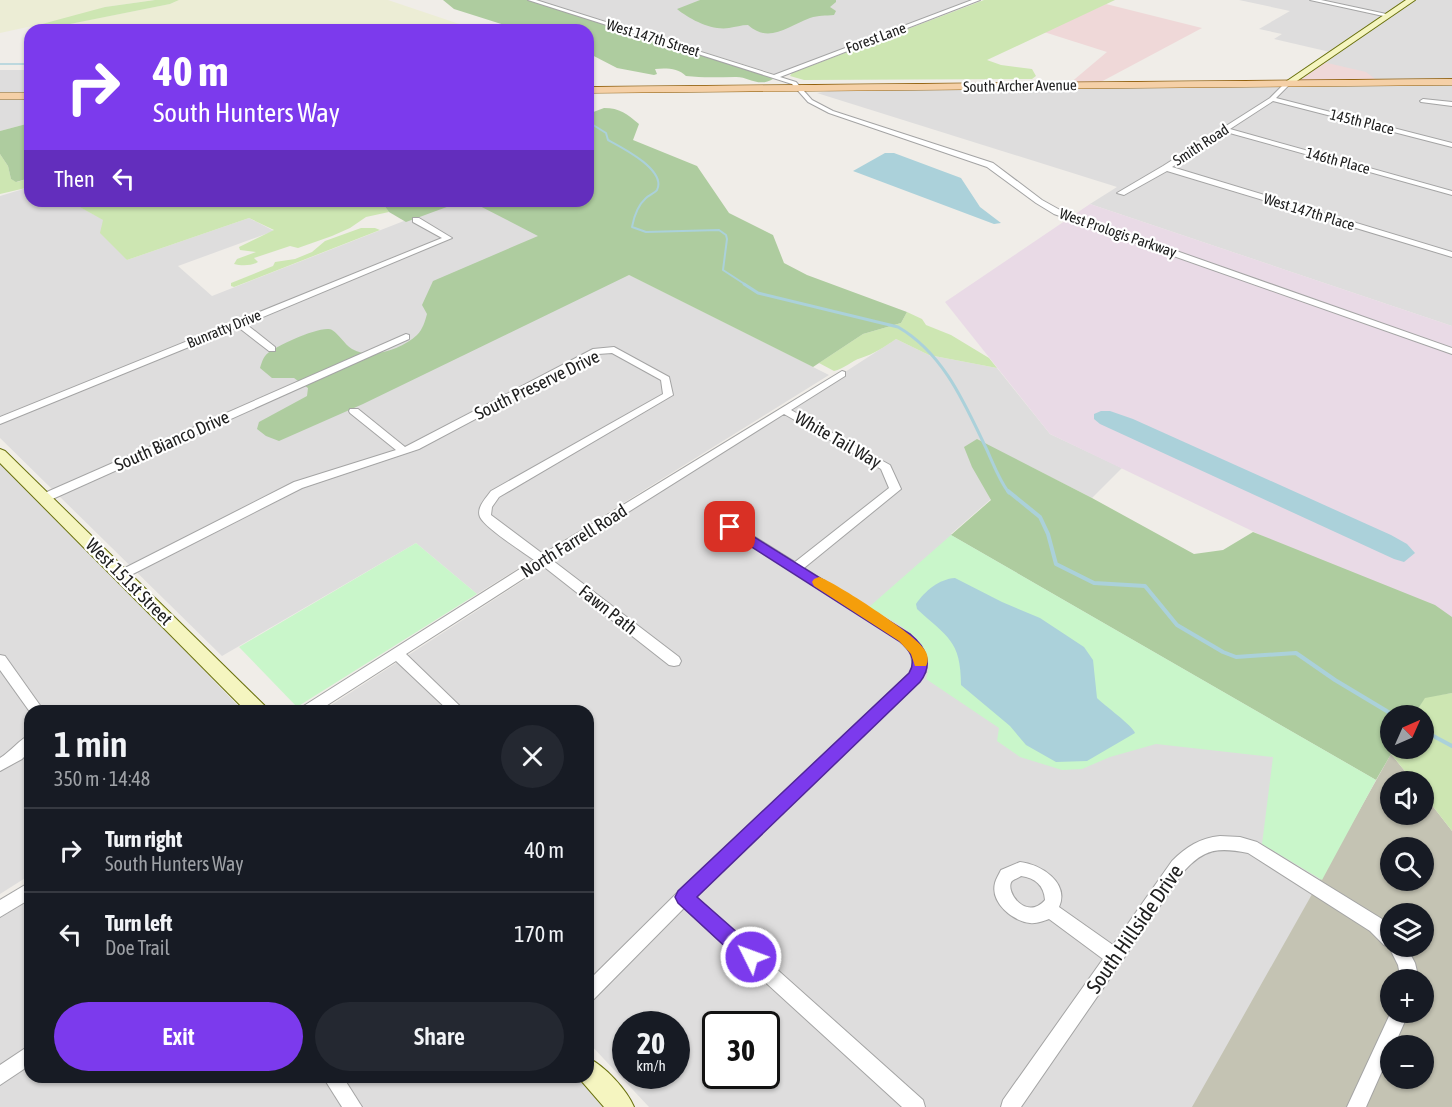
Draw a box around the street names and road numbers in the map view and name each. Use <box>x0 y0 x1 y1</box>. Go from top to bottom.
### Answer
street label: West 147th Street <box>604 15 702 60</box>
street label: Forest Lane <box>844 19 908 56</box>
street label: South Archer Avenue <box>963 76 1077 95</box>
street label: 145th Place <box>1328 105 1396 138</box>
street label: Smith Road <box>1170 120 1232 169</box>
street label: 146th Place <box>1304 144 1372 177</box>
street label: West 147th Place <box>1262 190 1357 233</box>
street label: West Prologis Parkway <box>1057 204 1179 261</box>
street label: Bunratty Drive <box>184 306 264 351</box>
street label: South Preserve Drive <box>471 345 603 424</box>
street label: South Bianco Drive <box>111 406 232 475</box>
street label: White Tail Way <box>791 406 885 473</box>
street label: North Farrell Road <box>517 500 631 582</box>
street label: West 151st Street <box>82 534 177 629</box>
street label: Fawn Path <box>575 580 642 639</box>
street label: South Hillside Drive <box>1081 859 1187 997</box>

